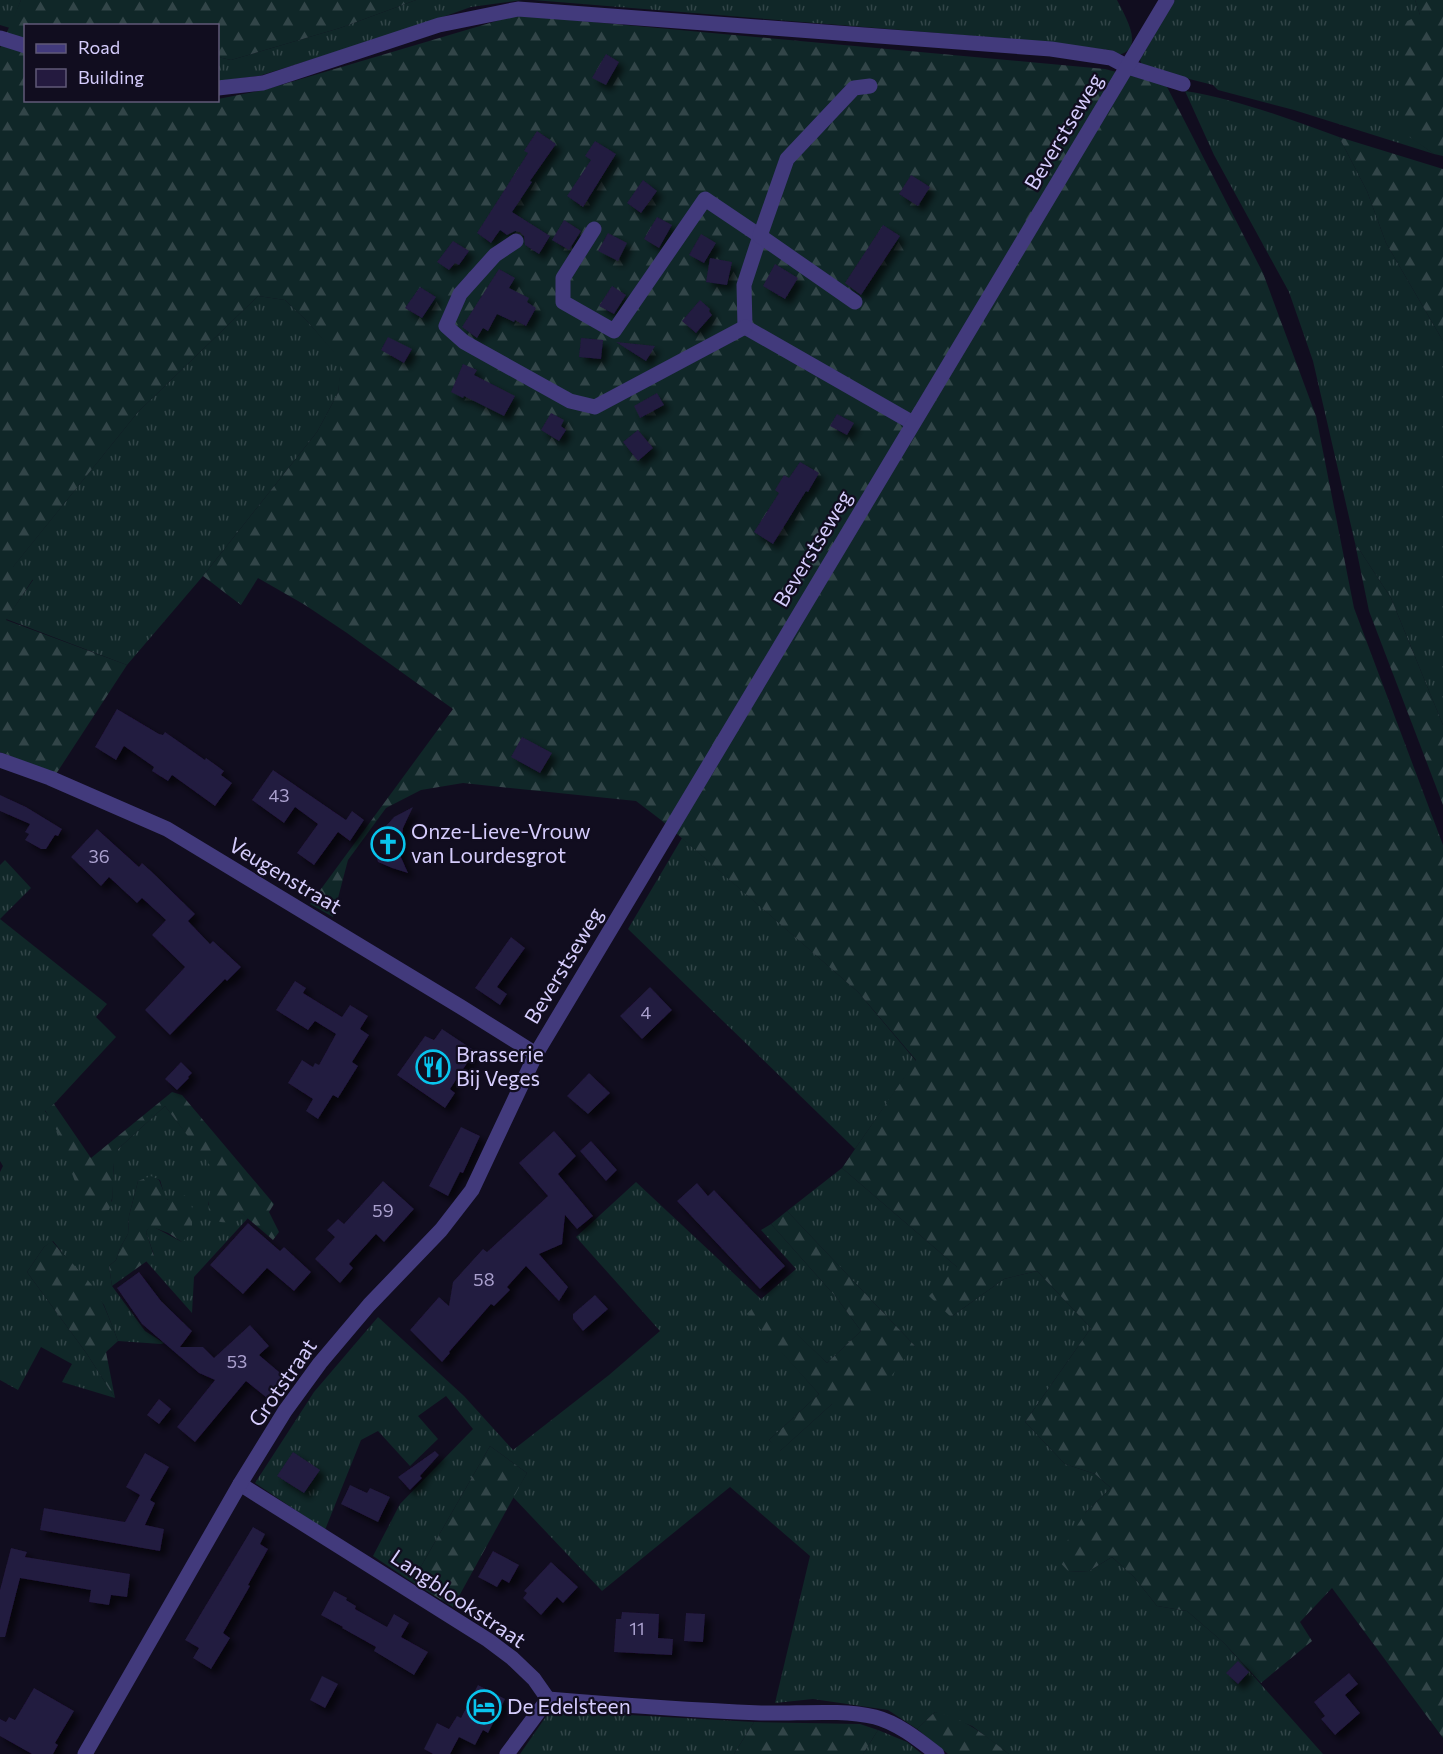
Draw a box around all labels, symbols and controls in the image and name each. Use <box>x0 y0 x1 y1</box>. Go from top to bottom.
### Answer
legend <box>24 24 219 102</box>
text: Road <box>78 36 120 58</box>
text: Building <box>78 66 144 88</box>
street label: Beverstseweg <box>1018 69 1107 194</box>
street label: Beverstseweg <box>767 486 856 611</box>
house number: 43 <box>268 784 290 806</box>
place label: Onze-Lieve-Vrouw van Lourdesgrot <box>411 818 591 867</box>
church icon: Onze-Lieve-Vrouw van Lourdesgrot <box>370 826 406 862</box>
street label: Veugenstraat <box>225 831 347 918</box>
house number: 36 <box>88 845 110 867</box>
street label: Beverstseweg <box>518 903 607 1028</box>
house number: 4 <box>641 1001 652 1023</box>
place label: Brasserie Bij Veges <box>456 1041 544 1090</box>
restaurant icon: Brasserie Bij Veges <box>415 1049 451 1085</box>
house number: 59 <box>372 1199 394 1221</box>
house number: 58 <box>473 1268 495 1290</box>
street label: Grotstraat <box>242 1333 321 1431</box>
house number: 53 <box>227 1350 247 1372</box>
street label: Langblookstraat <box>387 1543 531 1652</box>
house number: 11 <box>629 1617 645 1639</box>
hotel icon: De Edelsteen <box>466 1689 502 1725</box>
place label: De Edelsteen <box>507 1693 631 1718</box>

